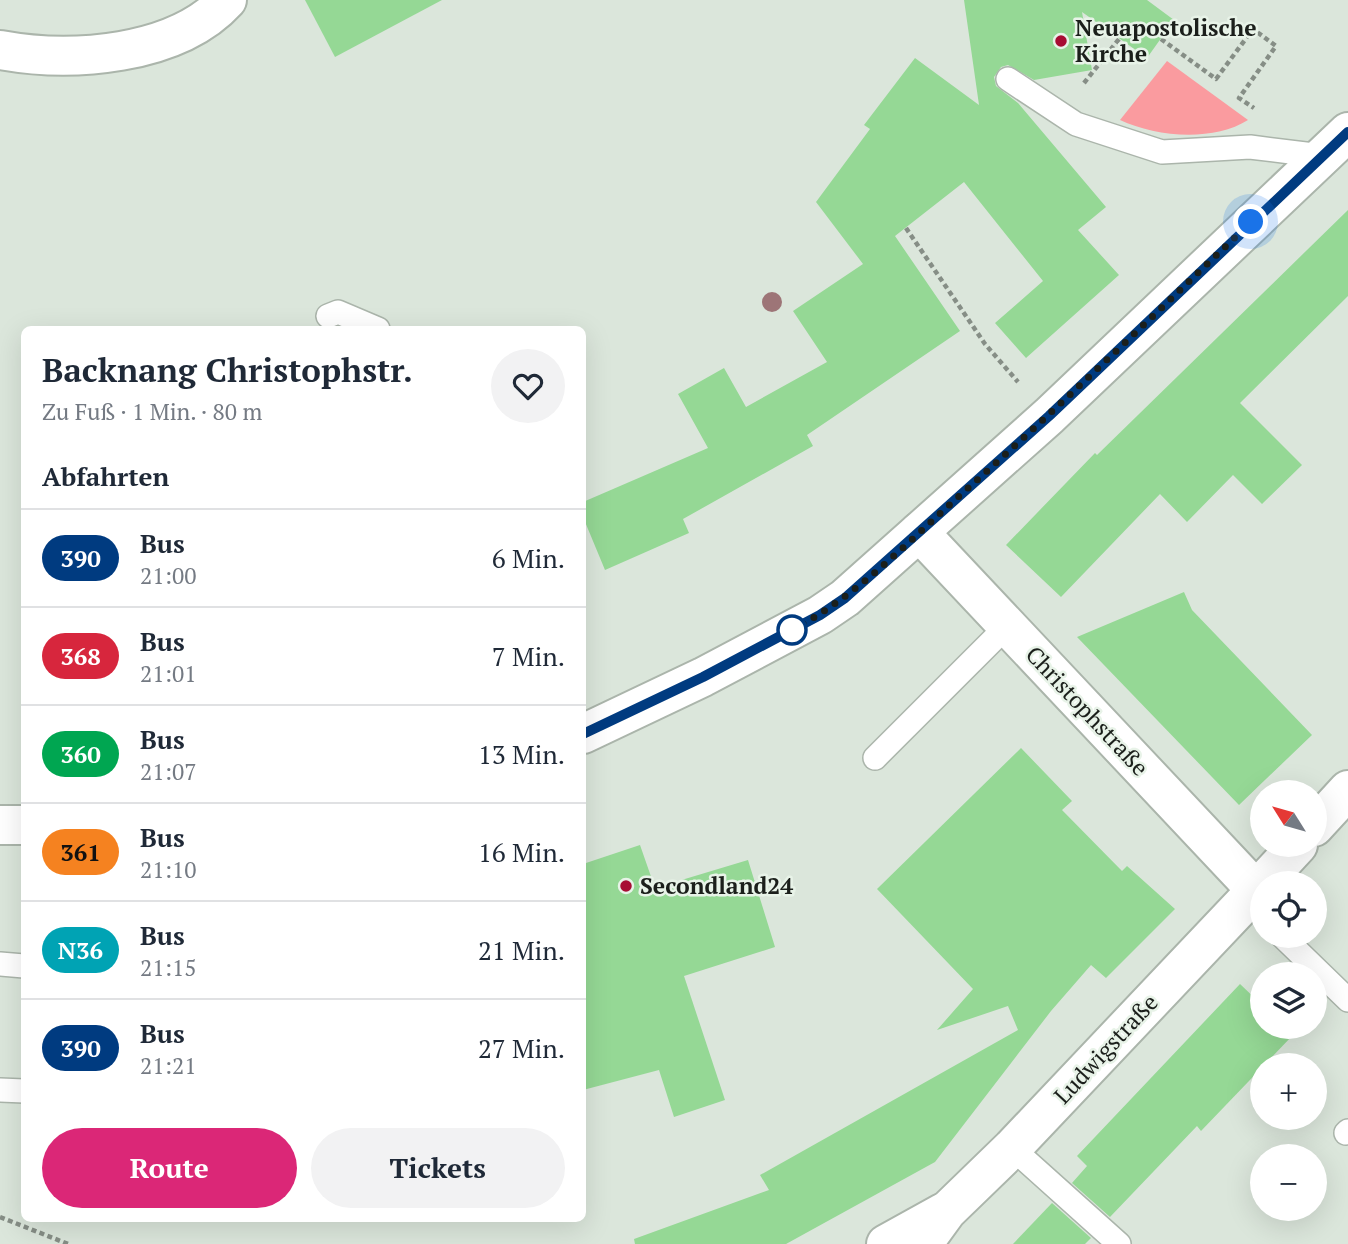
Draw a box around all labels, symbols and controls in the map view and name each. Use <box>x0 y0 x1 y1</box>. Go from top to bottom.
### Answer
place label: Neuapostolische Kirche <box>1075 12 1257 69</box>
marker: Neuapostolische Kirche <box>1053 33 1069 49</box>
your location <box>1233 204 1268 239</box>
text: Backnang Christophstr. <box>42 348 413 391</box>
button: heart <box>491 349 565 423</box>
text: Zu Fuß · 1 Min. · 80 m <box>42 396 262 427</box>
text: Abfahrten <box>42 459 169 493</box>
text: Bus <box>140 526 185 560</box>
text: 6 Min. <box>492 541 565 575</box>
text: 390 <box>60 542 101 574</box>
text: 21:00 <box>140 560 197 591</box>
unlabelled marker <box>777 615 807 645</box>
text: Bus <box>140 624 185 658</box>
text: 7 Min. <box>492 639 565 673</box>
street label: Christophstraße <box>1019 639 1156 782</box>
text: 368 <box>60 640 101 672</box>
text: 21:01 <box>140 658 197 689</box>
text: Bus <box>140 722 185 756</box>
text: 13 Min. <box>478 737 565 771</box>
text: 360 <box>60 738 101 770</box>
text: 21:07 <box>140 756 197 787</box>
north arrow <box>1250 780 1326 858</box>
map controls <box>1250 780 1327 1221</box>
text: Bus <box>140 820 185 854</box>
text: 16 Min. <box>478 835 565 869</box>
text: 361 <box>60 836 101 868</box>
text: 21:10 <box>140 854 197 885</box>
place label: Secondland24 <box>640 870 793 901</box>
button: locate <box>1250 871 1327 948</box>
marker: Secondland24 <box>618 878 634 894</box>
text: Bus <box>140 918 185 952</box>
text: 21 Min. <box>478 933 565 967</box>
text: N36 <box>58 934 103 966</box>
text: 21:15 <box>140 952 197 983</box>
button: layers <box>1250 962 1327 1039</box>
street label: Ludwigstraße <box>1047 987 1165 1110</box>
text: Bus <box>140 1016 185 1050</box>
text: 27 Min. <box>478 1031 565 1065</box>
text: 390 <box>60 1032 101 1064</box>
text: 21:21 <box>140 1050 197 1081</box>
button: + <box>1250 1053 1327 1130</box>
button: Route <box>42 1128 297 1208</box>
button: Tickets <box>311 1128 565 1208</box>
button: − <box>1250 1144 1327 1221</box>

